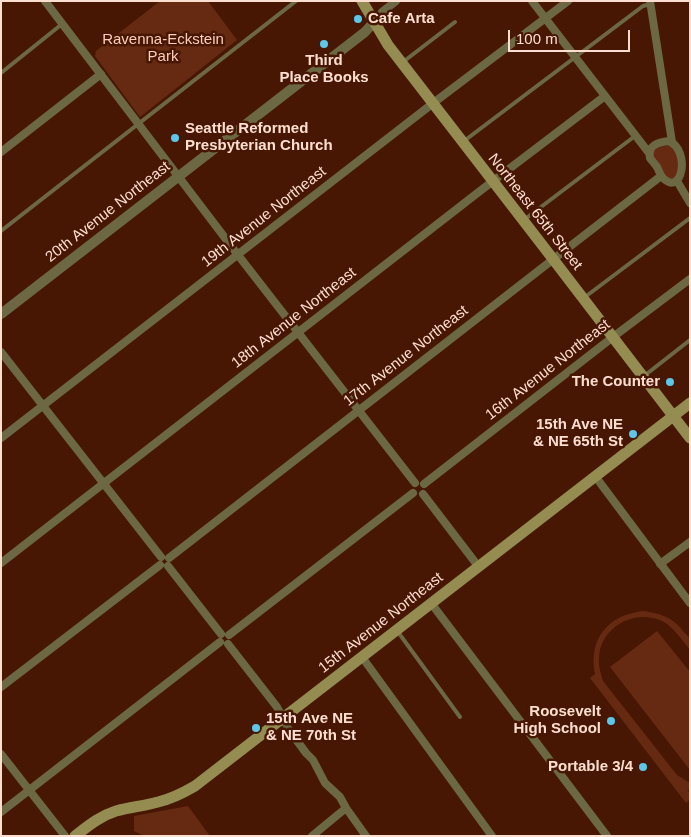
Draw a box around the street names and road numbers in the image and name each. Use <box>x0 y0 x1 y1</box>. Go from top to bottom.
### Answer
street label: Northeast 65th Street <box>484 150 586 274</box>
street label: 20th Avenue Northeast <box>42 158 174 266</box>
street label: 19th Avenue Northeast <box>198 163 330 271</box>
street label: 18th Avenue Northeast <box>228 264 360 372</box>
street label: 17th Avenue Northeast <box>340 302 472 410</box>
street label: 16th Avenue Northeast <box>482 316 614 424</box>
street label: 15th Avenue Northeast <box>315 569 447 677</box>

